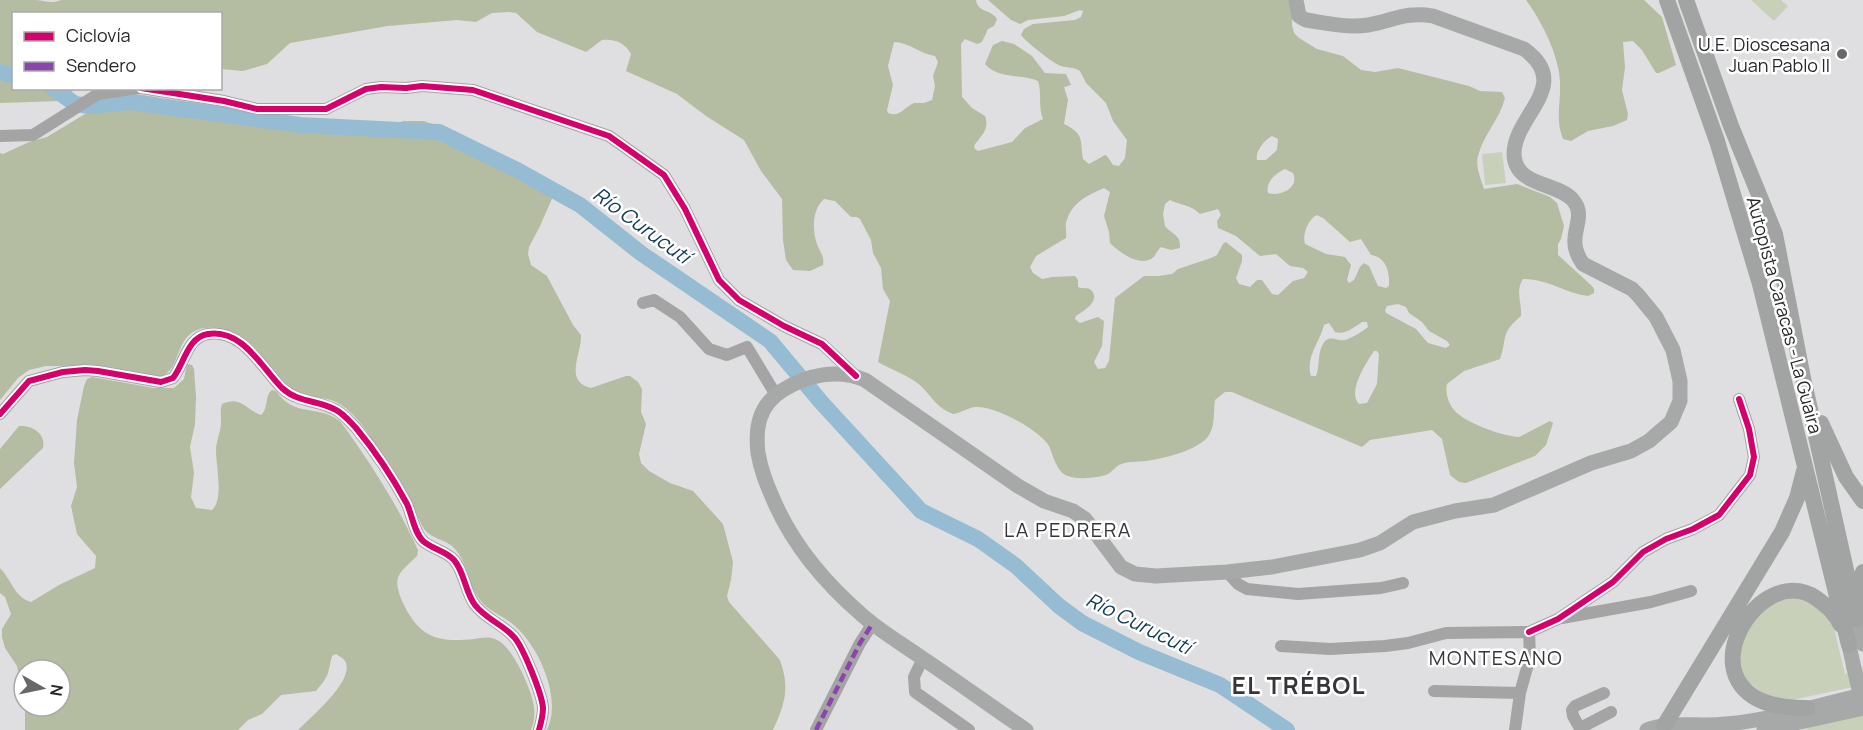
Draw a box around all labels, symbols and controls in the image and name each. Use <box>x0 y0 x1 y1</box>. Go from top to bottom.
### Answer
legend <box>12 12 222 90</box>
text: Ciclovía <box>66 23 131 47</box>
place label: U.E. Dioscesana Juan Pablo II <box>1698 32 1830 77</box>
marker: U.E. Dioscesana Juan Pablo II <box>1835 47 1849 61</box>
text: Sendero <box>66 53 136 77</box>
water label: Río Curucutí <box>588 181 700 272</box>
street label: Autopista Caracas - La Guaira <box>1742 194 1828 436</box>
district label: LA PEDRERA <box>1004 516 1132 543</box>
water label: Río Curucutí <box>1082 586 1200 662</box>
district label: MONTESANO <box>1429 644 1563 671</box>
north arrow <box>12 658 72 718</box>
district label: EL TRÉBOL <box>1232 668 1366 701</box>
text: N <box>45 683 69 698</box>

